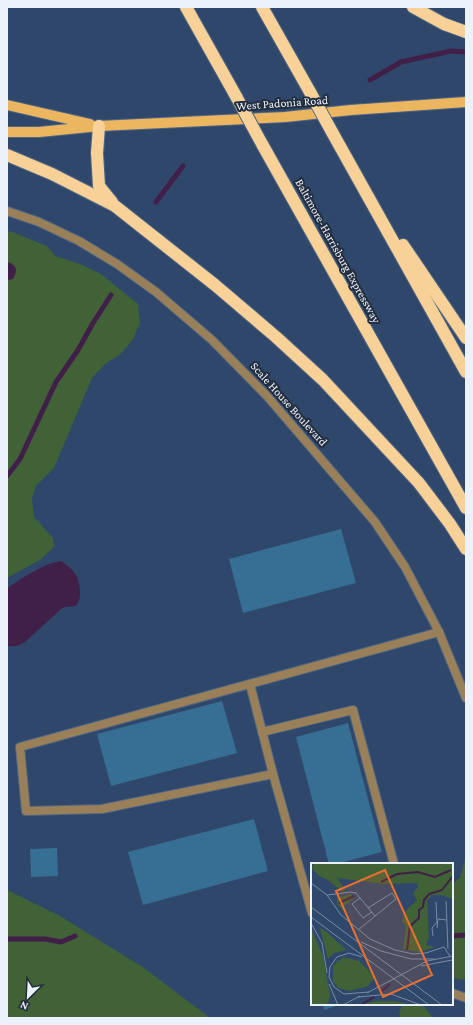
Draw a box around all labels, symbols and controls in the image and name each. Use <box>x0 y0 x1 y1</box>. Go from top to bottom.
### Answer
street label: West Padonia Road <box>236 93 329 113</box>
street label: Baltimore-Harrisburg Expressway <box>292 176 384 326</box>
street label: Scale House Boulevard <box>248 359 331 449</box>
inset map <box>311 863 453 1005</box>
north arrow <box>8 977 48 1017</box>
text: N <box>18 999 30 1013</box>

